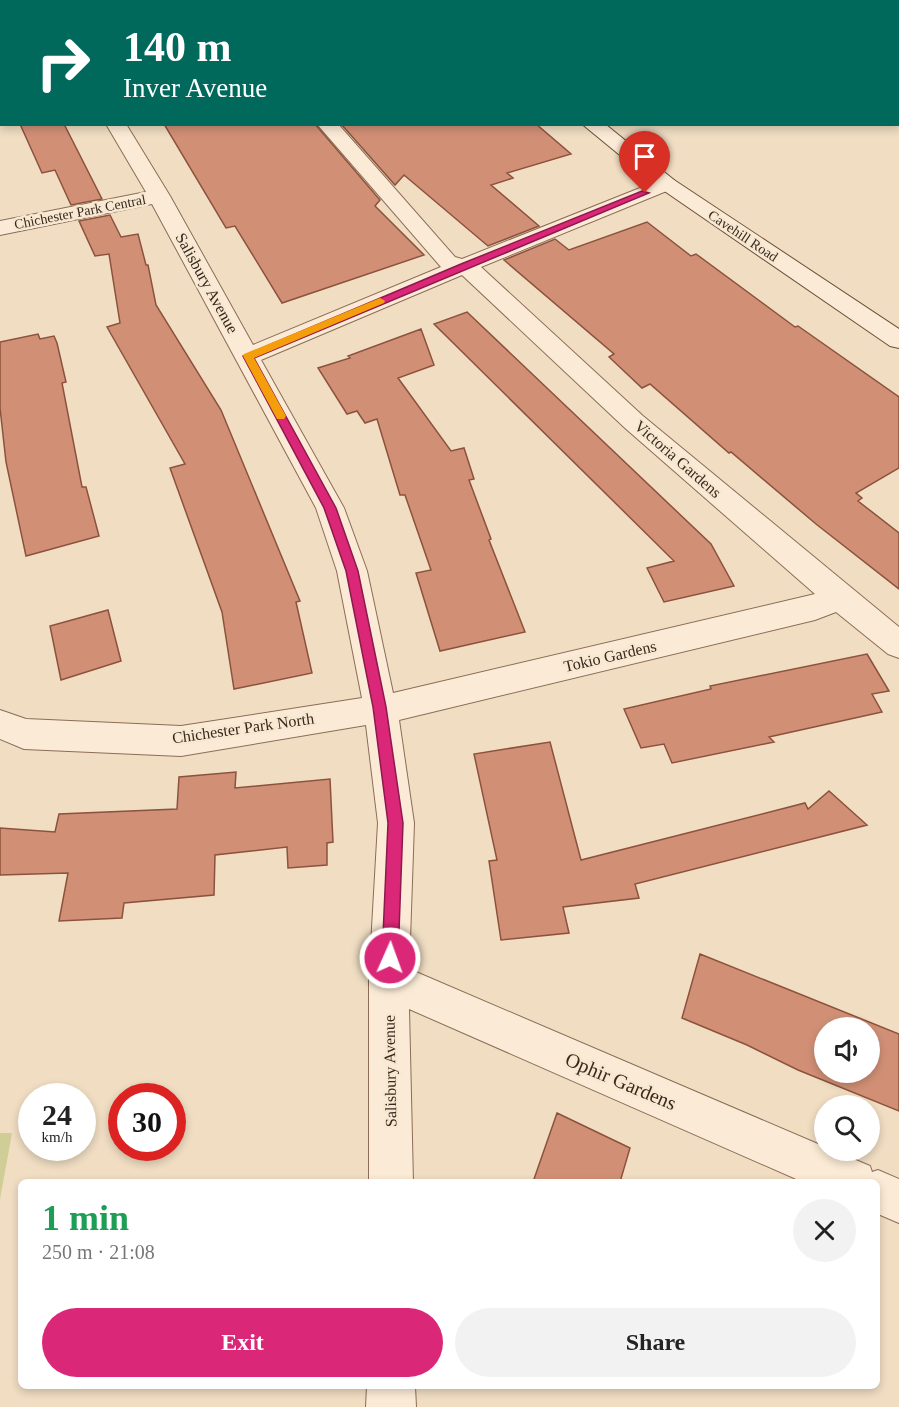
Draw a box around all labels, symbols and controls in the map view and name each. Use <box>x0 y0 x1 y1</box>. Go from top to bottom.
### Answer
icon: right <box>24 24 102 102</box>
text: 140 m <box>123 24 232 70</box>
text: Inver Avenue <box>123 73 267 103</box>
pin <box>619 131 670 193</box>
icon: arrive <box>628 140 661 173</box>
street label: Chichester Park Central <box>13 192 147 232</box>
street label: Cavehill Road <box>705 207 781 265</box>
street label: Salisbury Avenue <box>172 230 242 337</box>
street label: Victoria Gardens <box>631 417 725 501</box>
street label: Tokio Gardens <box>562 637 658 675</box>
street label: Chichester Park North <box>171 710 315 746</box>
position arrow <box>358 926 422 990</box>
street label: Salisbury Avenue <box>381 1015 400 1127</box>
map controls <box>814 1017 880 1161</box>
button: sound <box>814 1017 880 1083</box>
street label: Ophir Gardens <box>562 1048 680 1115</box>
speed limit sign: 30 <box>108 1083 186 1161</box>
button: search <box>814 1095 880 1161</box>
text: 24 <box>42 1098 72 1131</box>
text: km/h <box>42 1129 72 1145</box>
text: 1 min <box>42 1198 129 1238</box>
button: close <box>793 1199 856 1262</box>
text: 250 m · 21:08 <box>42 1241 155 1263</box>
button: Exit <box>42 1308 443 1377</box>
button: Share <box>455 1308 856 1377</box>

